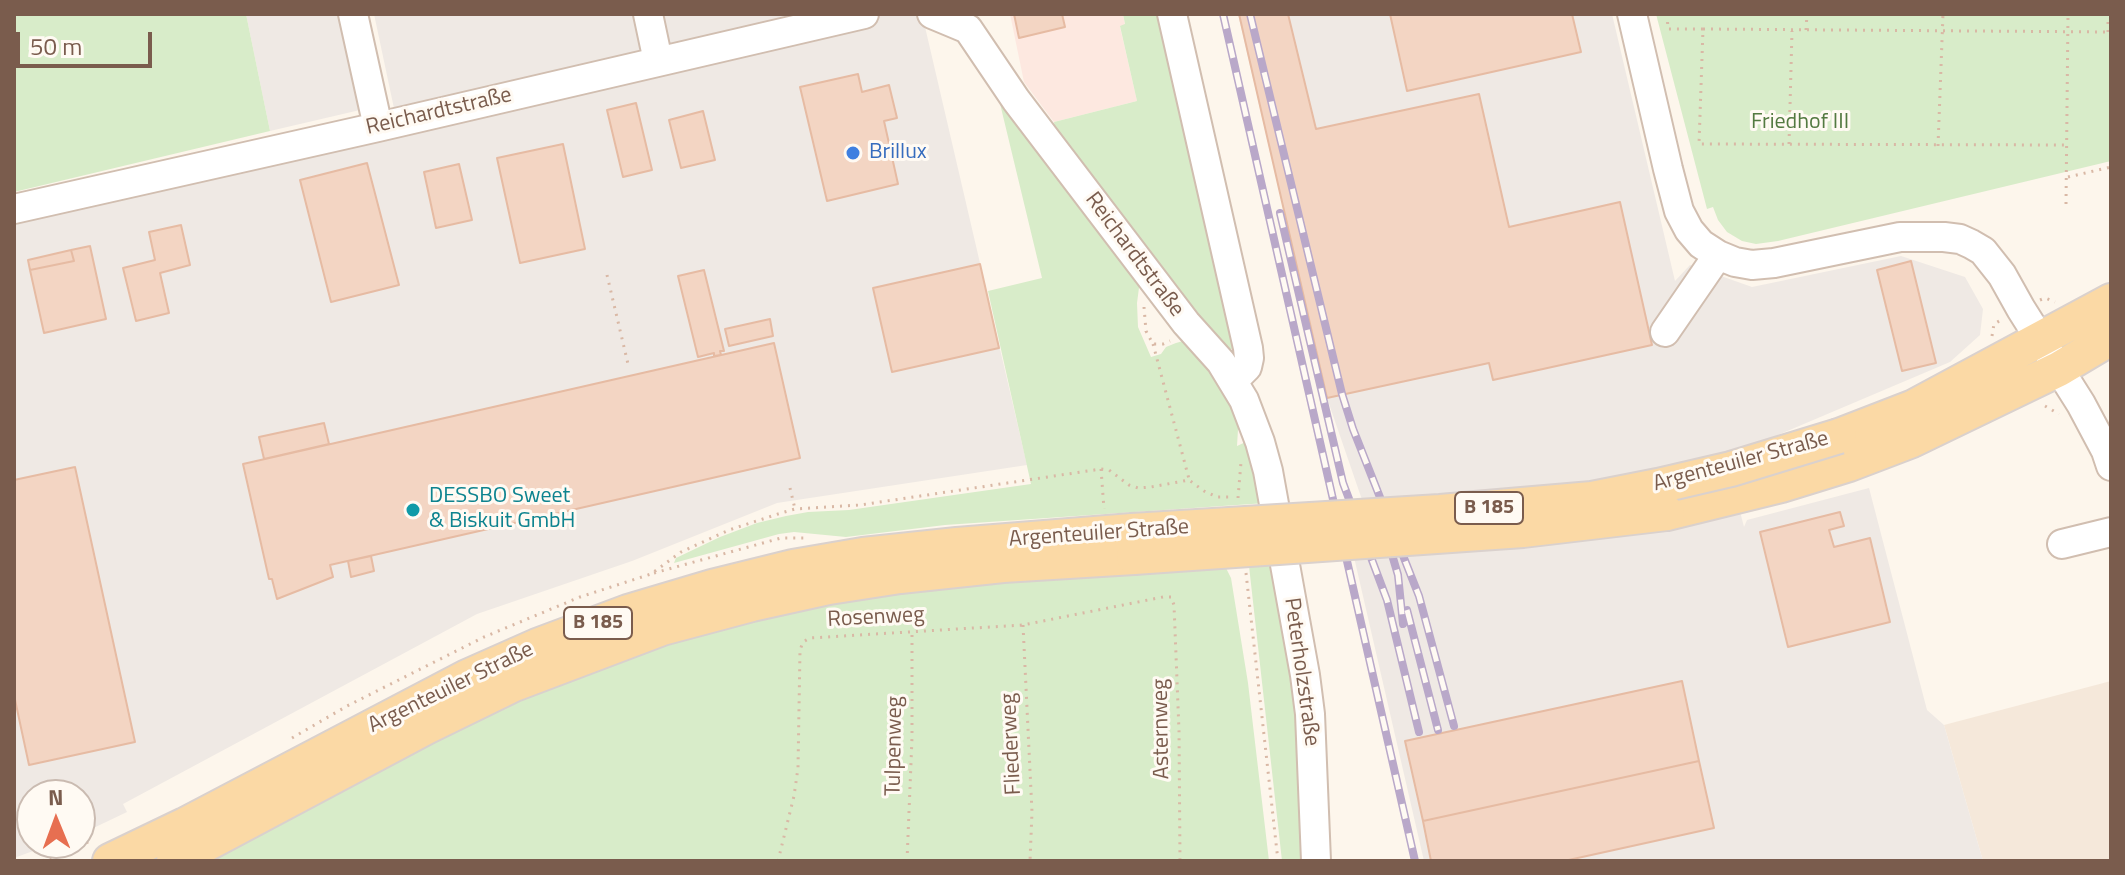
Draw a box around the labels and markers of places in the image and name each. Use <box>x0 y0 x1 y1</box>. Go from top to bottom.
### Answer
place label: Brillux <box>869 140 927 166</box>
marker: Brillux <box>844 144 862 162</box>
place label: DESSBO Sweet & Biskuit GmbH <box>429 484 575 536</box>
marker: DESSBO Sweet & Biskuit GmbH <box>404 501 422 519</box>

